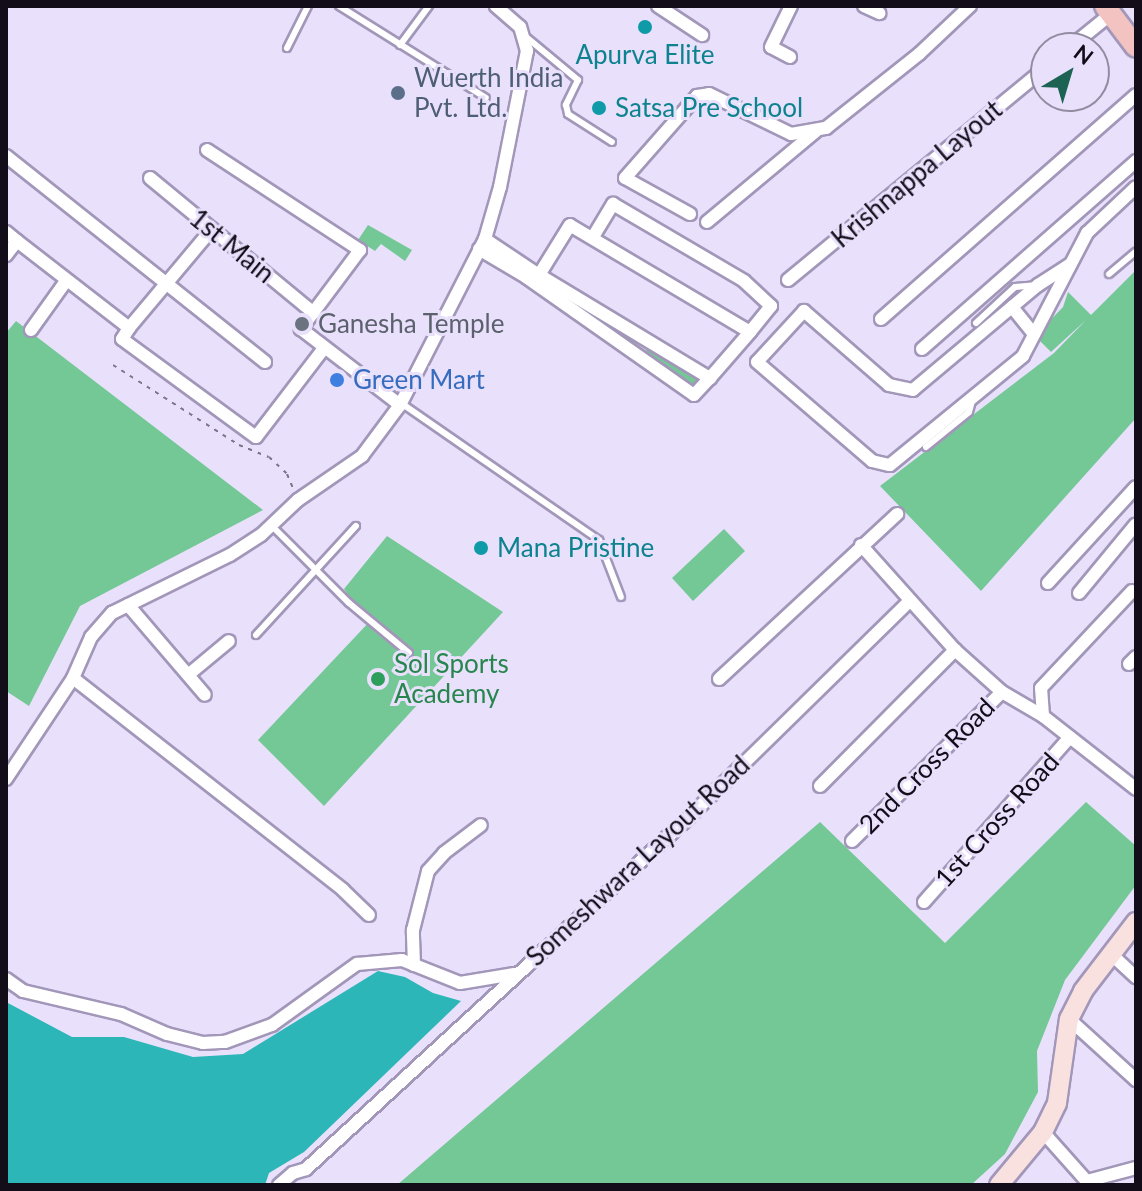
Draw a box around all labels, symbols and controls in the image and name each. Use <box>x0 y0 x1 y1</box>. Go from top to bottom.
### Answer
marker: Apurva Elite <box>636 18 654 36</box>
north arrow <box>1030 32 1110 112</box>
text: N <box>1069 38 1099 70</box>
place label: Apurva Elite <box>575 39 715 71</box>
place label: Wuerth India Pvt. Ltd. <box>414 62 563 124</box>
marker: Wuerth India Pvt. Ltd. <box>389 84 407 102</box>
place label: Satsa Pre School <box>615 92 803 124</box>
street label: Krishnappa Layout <box>826 94 1008 254</box>
marker: Satsa Pre School <box>590 99 608 117</box>
street label: 1st Main <box>183 202 281 290</box>
place label: Ganesha Temple <box>318 308 505 340</box>
marker: Ganesha Temple <box>293 315 311 333</box>
place label: Green Mart <box>353 364 485 396</box>
marker: Green Mart <box>328 371 346 389</box>
place label: Mana Pristine <box>497 532 654 564</box>
marker: Mana Pristine <box>472 539 490 557</box>
place label: Sol Sports Academy <box>394 648 509 710</box>
marker: Sol Sports Academy <box>369 670 387 688</box>
street label: 2nd Cross Road <box>853 692 1001 840</box>
street label: 1st Cross Road <box>928 746 1066 894</box>
street label: Someshwara Layout Road <box>520 750 756 972</box>

